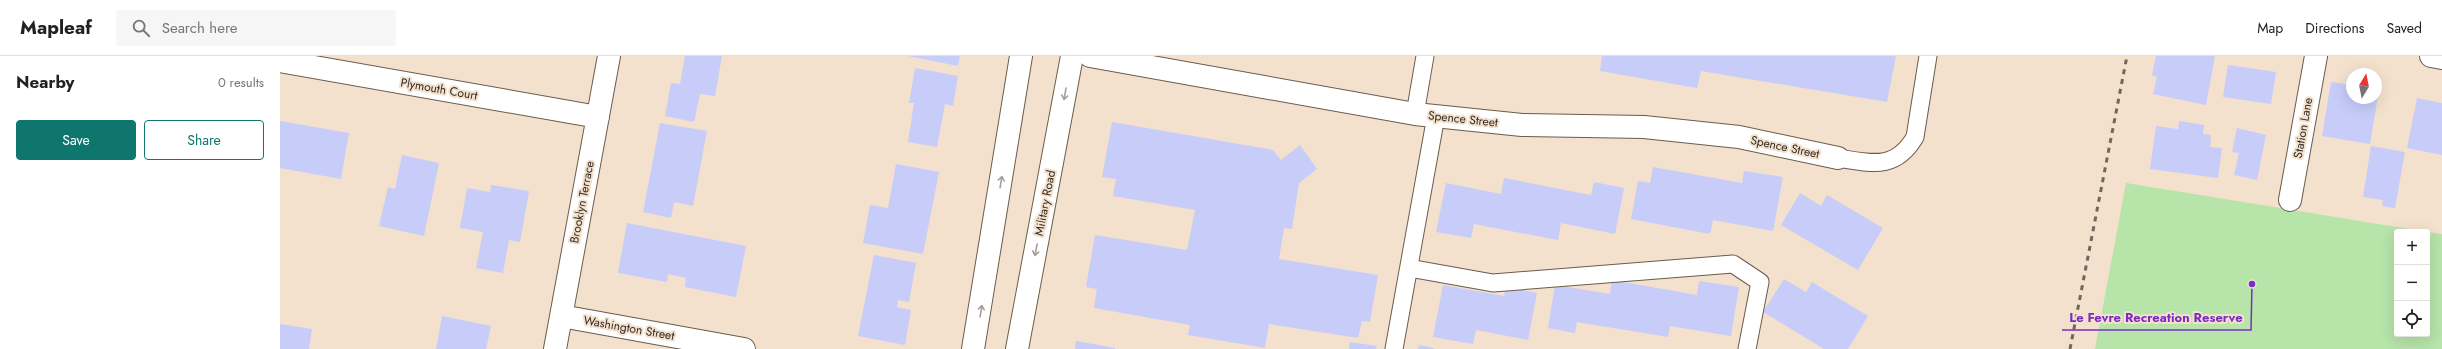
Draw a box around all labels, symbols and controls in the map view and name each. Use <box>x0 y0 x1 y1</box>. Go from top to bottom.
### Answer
search box <box>116 10 396 46</box>
text: Mapleaf <box>20 14 92 41</box>
icon: search <box>130 17 152 39</box>
text: Search here <box>162 17 238 39</box>
text: Map <box>2257 18 2283 38</box>
text: Directions <box>2305 18 2365 38</box>
text: Saved <box>2387 18 2422 38</box>
north arrow <box>2346 68 2382 104</box>
text: Nearby <box>16 70 74 94</box>
text: 0 results <box>218 73 264 92</box>
street label: Plymouth Court <box>399 73 479 105</box>
one-way arrow <box>1061 88 1069 101</box>
street label: Station Lane <box>2289 96 2317 160</box>
street label: Spence Street <box>1427 106 1499 132</box>
button: Save <box>16 120 136 160</box>
button: Share <box>144 120 264 160</box>
street label: Spence Street <box>1749 131 1821 163</box>
street label: Brooklyn Terrace <box>565 159 599 245</box>
street label: Military Road <box>1030 169 1060 237</box>
one-way arrow <box>997 176 1005 189</box>
map controls <box>2394 229 2430 337</box>
button: + <box>2394 229 2430 265</box>
one-way arrow <box>1032 243 1040 256</box>
button: − <box>2394 265 2430 301</box>
button: locate <box>2394 301 2430 337</box>
one-way arrow <box>977 305 985 318</box>
callout: Le Fevre Recreation Reserve <box>2062 305 2251 330</box>
text: Le Fevre Recreation Reserve <box>2069 308 2243 327</box>
street label: Washington Street <box>582 311 676 345</box>

